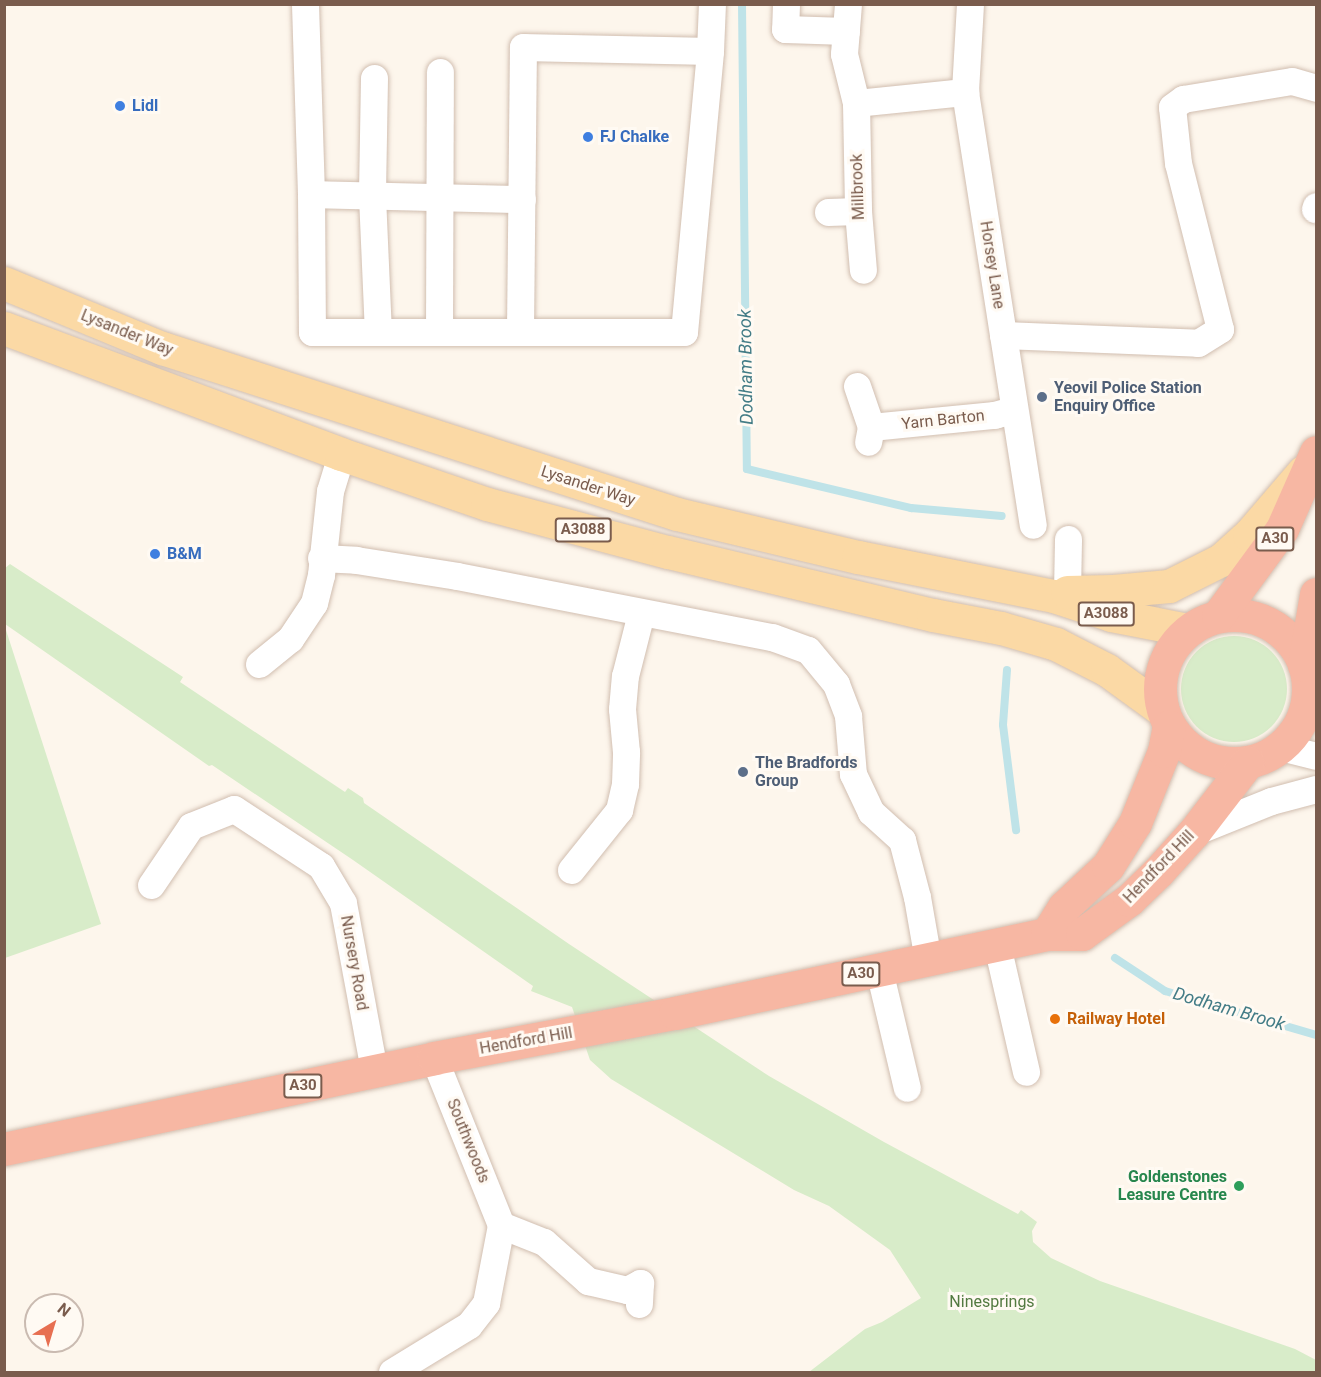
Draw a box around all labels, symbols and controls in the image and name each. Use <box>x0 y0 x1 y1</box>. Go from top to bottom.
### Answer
place label: Lidl <box>132 96 158 116</box>
marker: Lidl <box>113 99 127 113</box>
place label: FJ Chalke <box>600 127 669 147</box>
marker: FJ Chalke <box>581 130 595 144</box>
street label: Millbrook <box>847 154 869 220</box>
street label: Horsey Lane <box>976 220 1008 310</box>
street label: Lysander Way <box>78 306 176 360</box>
water label: Dodham Brook <box>734 309 758 425</box>
place label: Yeovil Police Station Enquiry Office <box>1054 378 1202 416</box>
marker: Yeovil Police Station Enquiry Office <box>1035 390 1049 404</box>
street label: Yarn Barton <box>900 406 986 434</box>
street label: Lysander Way <box>538 462 638 510</box>
road number: A3088 <box>554 518 612 542</box>
road number: A30 <box>1254 527 1296 551</box>
place label: B&M <box>167 544 202 564</box>
marker: B&M <box>148 547 162 561</box>
road number: A3088 <box>1078 602 1134 626</box>
place label: The Bradfords Group <box>755 753 858 791</box>
marker: The Bradfords Group <box>736 765 750 779</box>
street label: Hendford Hill <box>1120 827 1198 907</box>
street label: Nursery Road <box>336 914 372 1012</box>
road number: A30 <box>840 962 882 986</box>
water label: Dodham Brook <box>1171 983 1287 1035</box>
place label: Railway Hotel <box>1067 1009 1165 1029</box>
marker: Railway Hotel <box>1048 1012 1062 1026</box>
street label: Hendford Hill <box>478 1023 574 1059</box>
road number: A30 <box>282 1074 324 1098</box>
street label: Southwoods <box>442 1096 494 1186</box>
place label: Goldenstones Leasure Centre <box>1118 1167 1227 1205</box>
marker: Goldenstones Leasure Centre <box>1232 1179 1246 1193</box>
park label: Ninesprings <box>949 1292 1035 1312</box>
north arrow <box>24 1293 84 1353</box>
text: N <box>54 1299 74 1321</box>

